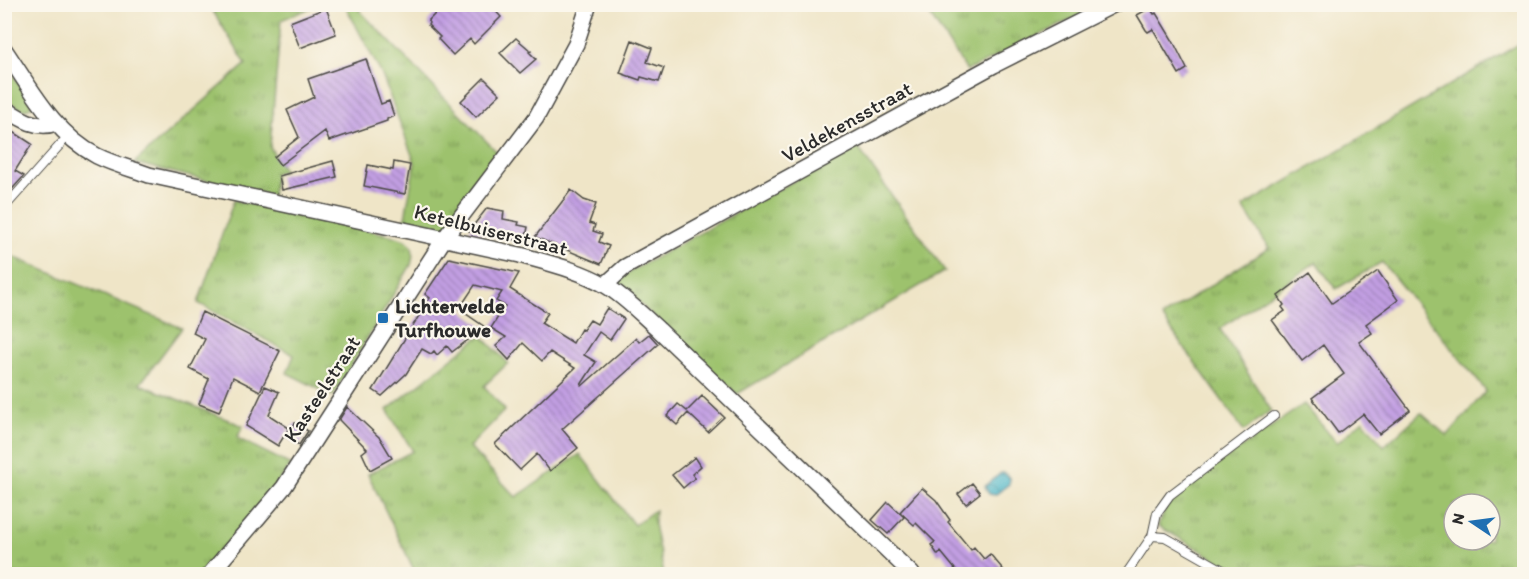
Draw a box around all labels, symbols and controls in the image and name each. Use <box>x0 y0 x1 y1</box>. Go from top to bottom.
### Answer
street label: Veldekensstraat <box>777 75 916 168</box>
street label: Ketelbuiserstraat <box>412 198 571 261</box>
place label: Lichtervelde Turfhouwe <box>394 293 505 342</box>
marker: Lichtervelde Turfhouwe <box>376 311 390 325</box>
street label: Kasteelstraat <box>278 331 365 447</box>
north arrow <box>1442 492 1502 552</box>
text: N <box>1447 511 1468 526</box>

